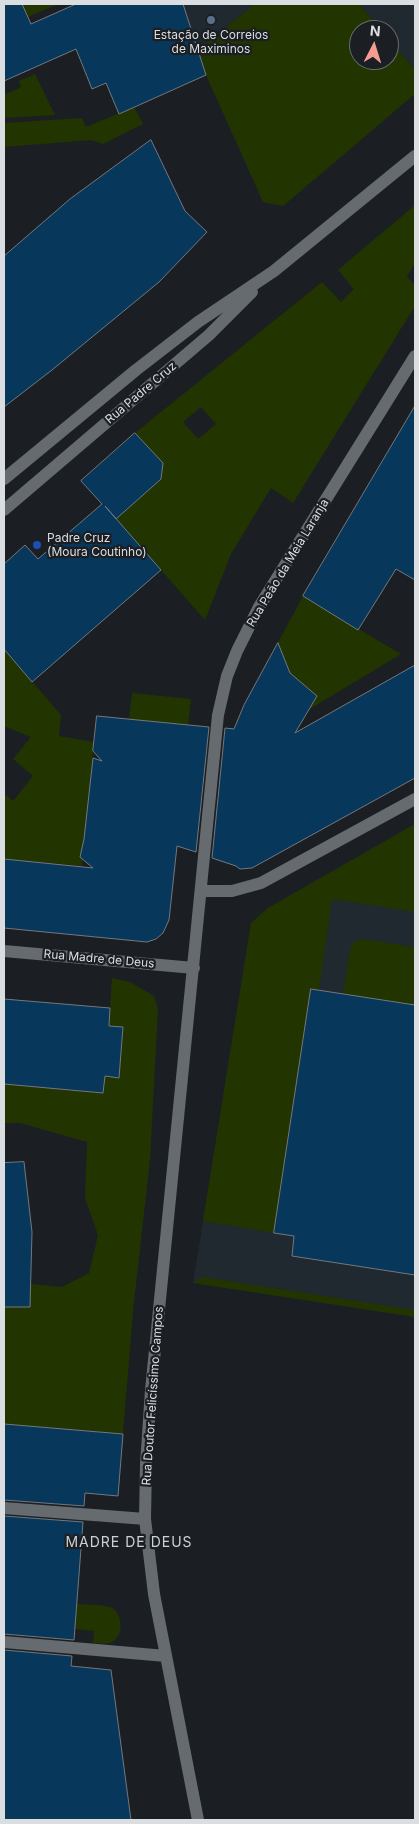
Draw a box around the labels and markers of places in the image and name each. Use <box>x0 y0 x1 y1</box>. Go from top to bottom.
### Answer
marker: Estação de Correios de Maximinos <box>205 14 217 26</box>
place label: Estação de Correios de Maximinos <box>154 28 268 56</box>
place label: Padre Cruz (Moura Coutinho) <box>47 531 147 559</box>
marker: Padre Cruz (Moura Coutinho) <box>31 539 43 551</box>

